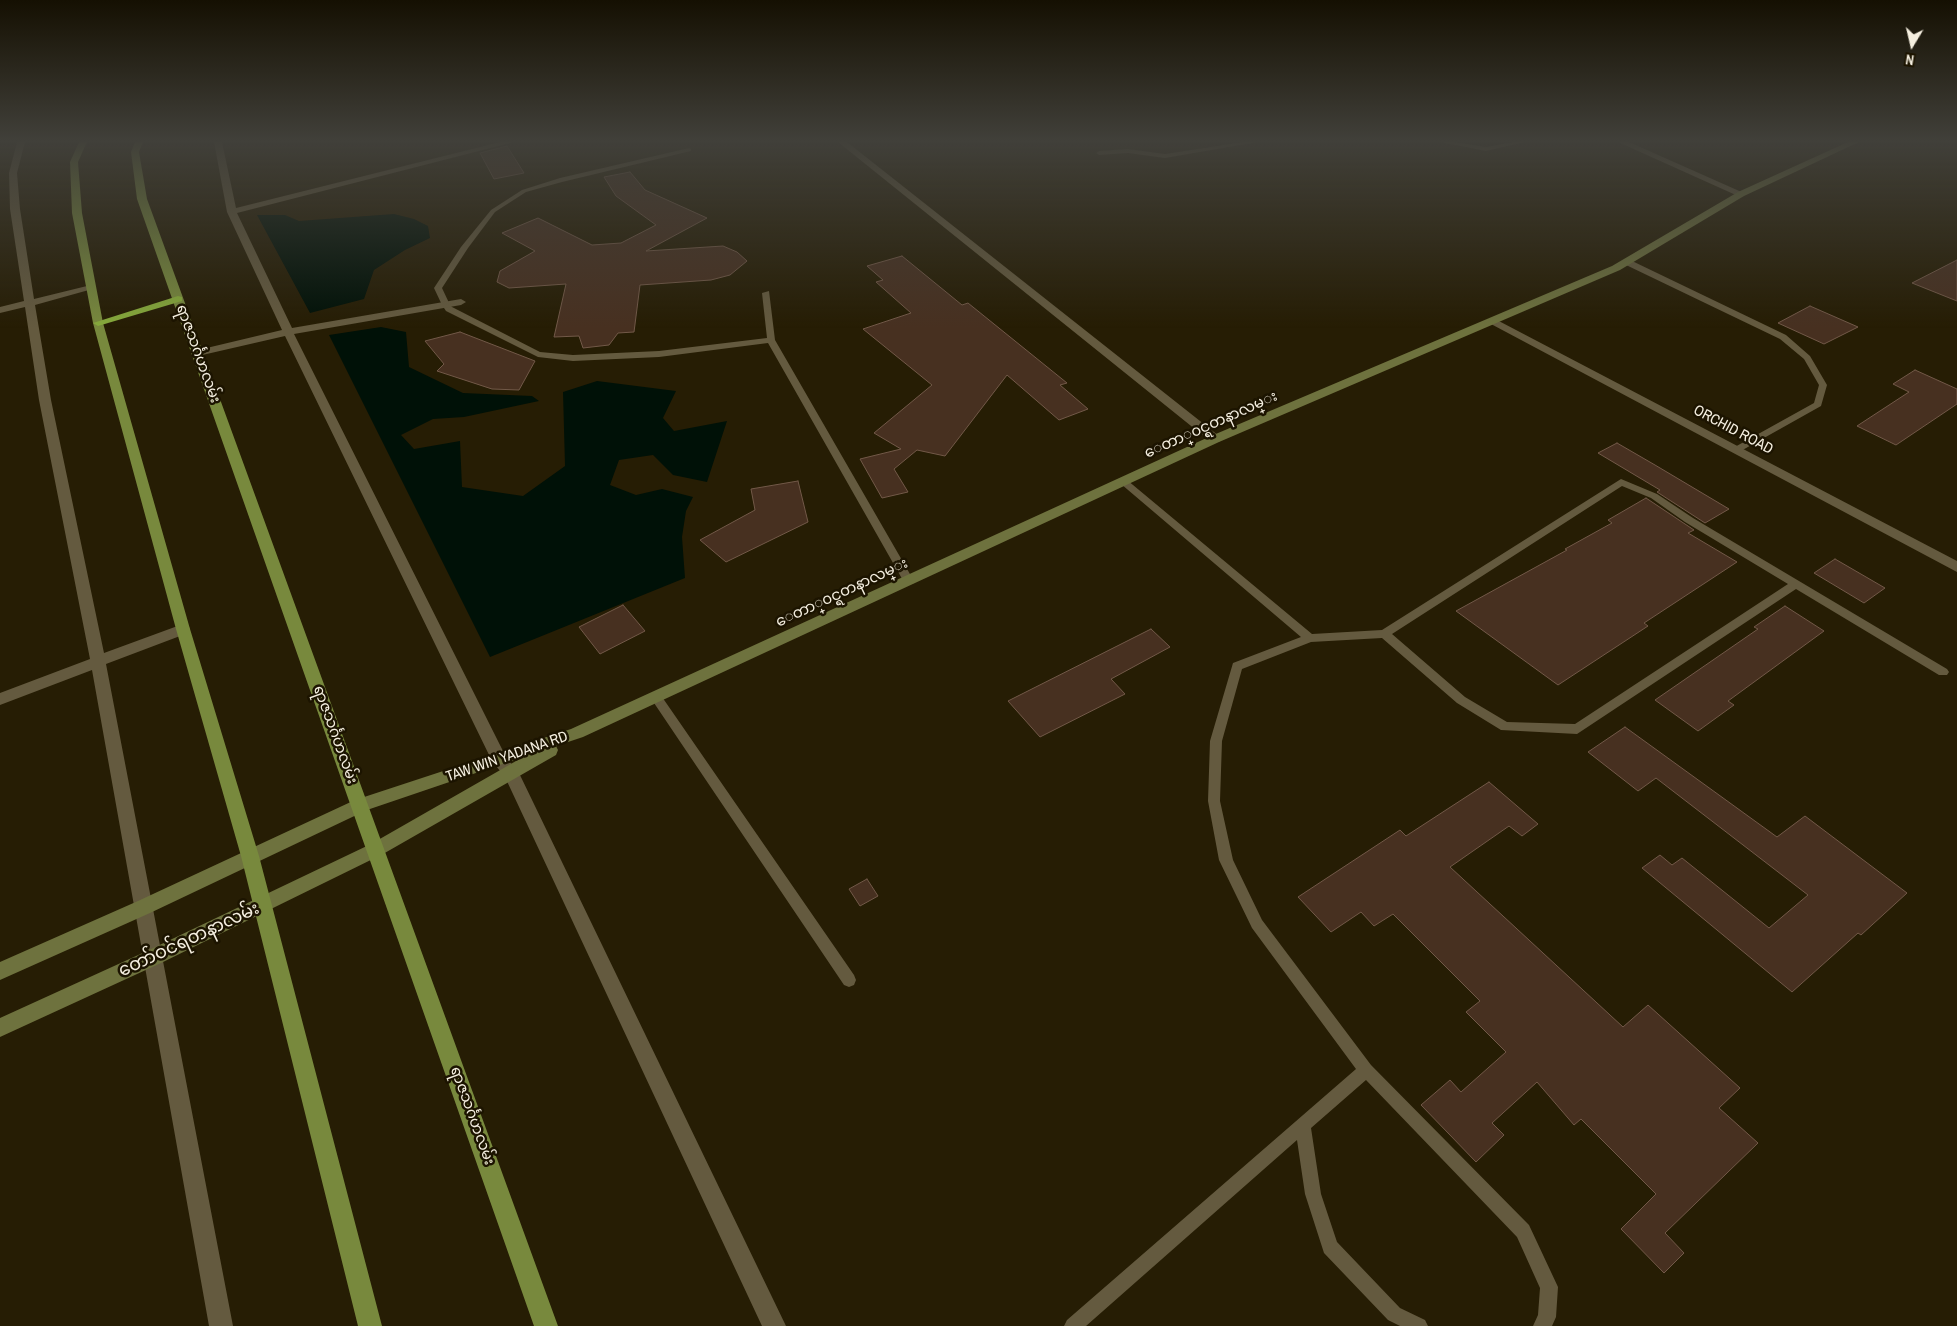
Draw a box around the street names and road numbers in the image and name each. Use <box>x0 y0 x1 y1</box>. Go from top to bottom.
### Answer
street label: ရာဇသင်္ဂဟလမ်း <box>172 302 224 406</box>
street label: ေတာ္၀င္ရတနာလမ္း <box>1142 388 1280 462</box>
street label: ORCHID ROAD <box>1690 402 1776 458</box>
street label: ေတာ္၀င္ရတနာလမ္း <box>773 554 911 632</box>
street label: ရာဇသင်္ဂဟလမ်း <box>309 683 361 787</box>
street label: TAW WIN YADANA RD <box>444 728 570 786</box>
street label: တော်ဝင်ရတနာလမ်း <box>115 898 263 982</box>
street label: ရာဇသင်္ဂဟလမ်း <box>446 1064 498 1168</box>

